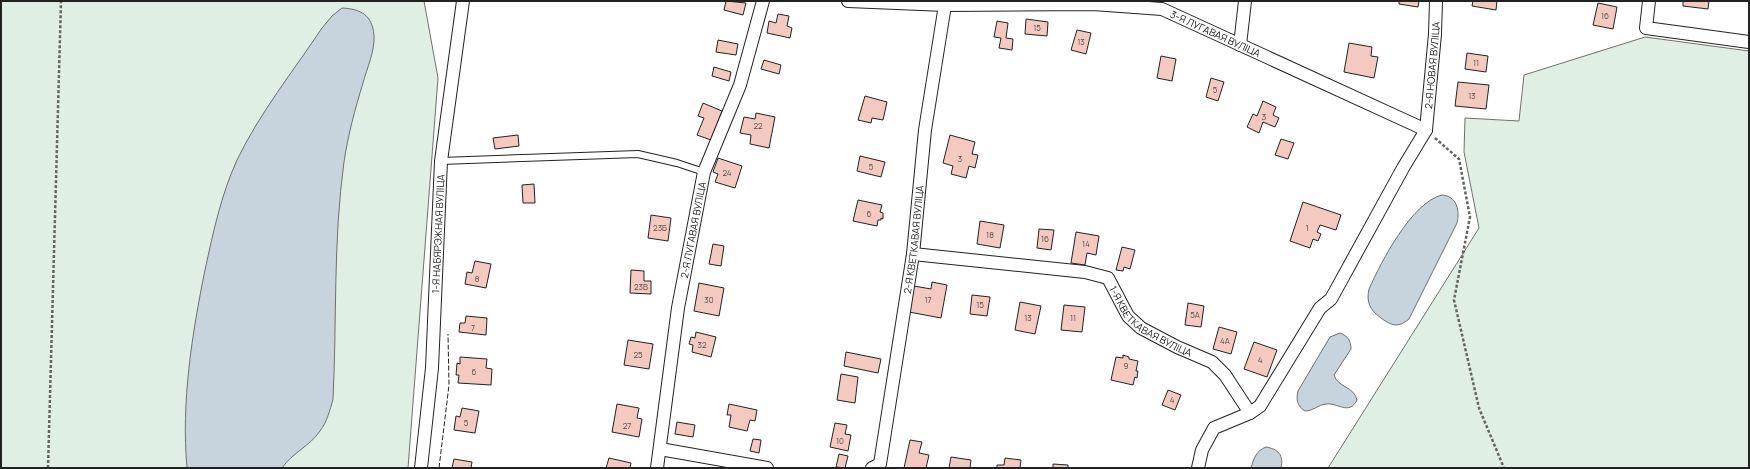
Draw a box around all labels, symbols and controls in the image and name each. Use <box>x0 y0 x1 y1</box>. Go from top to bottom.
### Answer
street label: 3-Я ЛУГАВАЯ ВУЛІЦА <box>1168 7 1263 60</box>
house number: 16 <box>1601 10 1609 21</box>
street label: 2-Я НОВАЯ ВУЛІЦА <box>1421 21 1442 109</box>
house number: 15 <box>1033 22 1041 33</box>
house number: 13 <box>1077 36 1085 47</box>
house number: 11 <box>1473 57 1479 68</box>
house number: 5 <box>1213 84 1218 95</box>
house number: 13 <box>1468 90 1476 101</box>
house number: 3 <box>1262 111 1266 122</box>
house number: 22 <box>753 120 763 131</box>
house number: 3 <box>958 153 962 164</box>
house number: 5 <box>869 161 874 172</box>
house number: 24 <box>722 167 732 178</box>
street label: 1-Я НАБЯРЭЖНАЯ ВУЛІЦА <box>428 173 447 294</box>
street label: 2-Я ЛУГАВАЯ ВУЛІЦА <box>677 180 709 279</box>
street label: 2-Я КВЕТКАВАЯ ВУЛІЦА <box>900 184 927 295</box>
house number: 6 <box>867 208 872 219</box>
house number: 23Б <box>653 222 667 233</box>
house number: 1 <box>1305 222 1309 233</box>
house number: 18 <box>986 229 994 240</box>
house number: 16 <box>1041 233 1049 244</box>
house number: 14 <box>1082 238 1090 249</box>
house number: 8 <box>475 273 480 284</box>
house number: 23В <box>634 281 648 292</box>
street label: 1-Я КВЕТКАВАЯ ВУЛІЦА <box>1106 283 1195 360</box>
house number: 30 <box>704 294 714 305</box>
house number: 17 <box>924 294 932 305</box>
house number: 15 <box>976 299 984 310</box>
house number: 5А <box>1190 309 1200 320</box>
house number: 13 <box>1024 312 1032 323</box>
house number: 11 <box>1070 312 1076 323</box>
house number: 7 <box>471 322 475 333</box>
house number: 4А <box>1220 335 1230 346</box>
house number: 32 <box>698 339 707 350</box>
house number: 25 <box>633 349 643 360</box>
house number: 4 <box>1258 354 1263 365</box>
house number: 9 <box>1124 360 1129 371</box>
house number: 6 <box>472 366 477 377</box>
house number: 4 <box>1170 394 1175 405</box>
house number: 5 <box>464 417 469 428</box>
house number: 27 <box>623 420 631 431</box>
house number: 10 <box>836 435 844 446</box>

